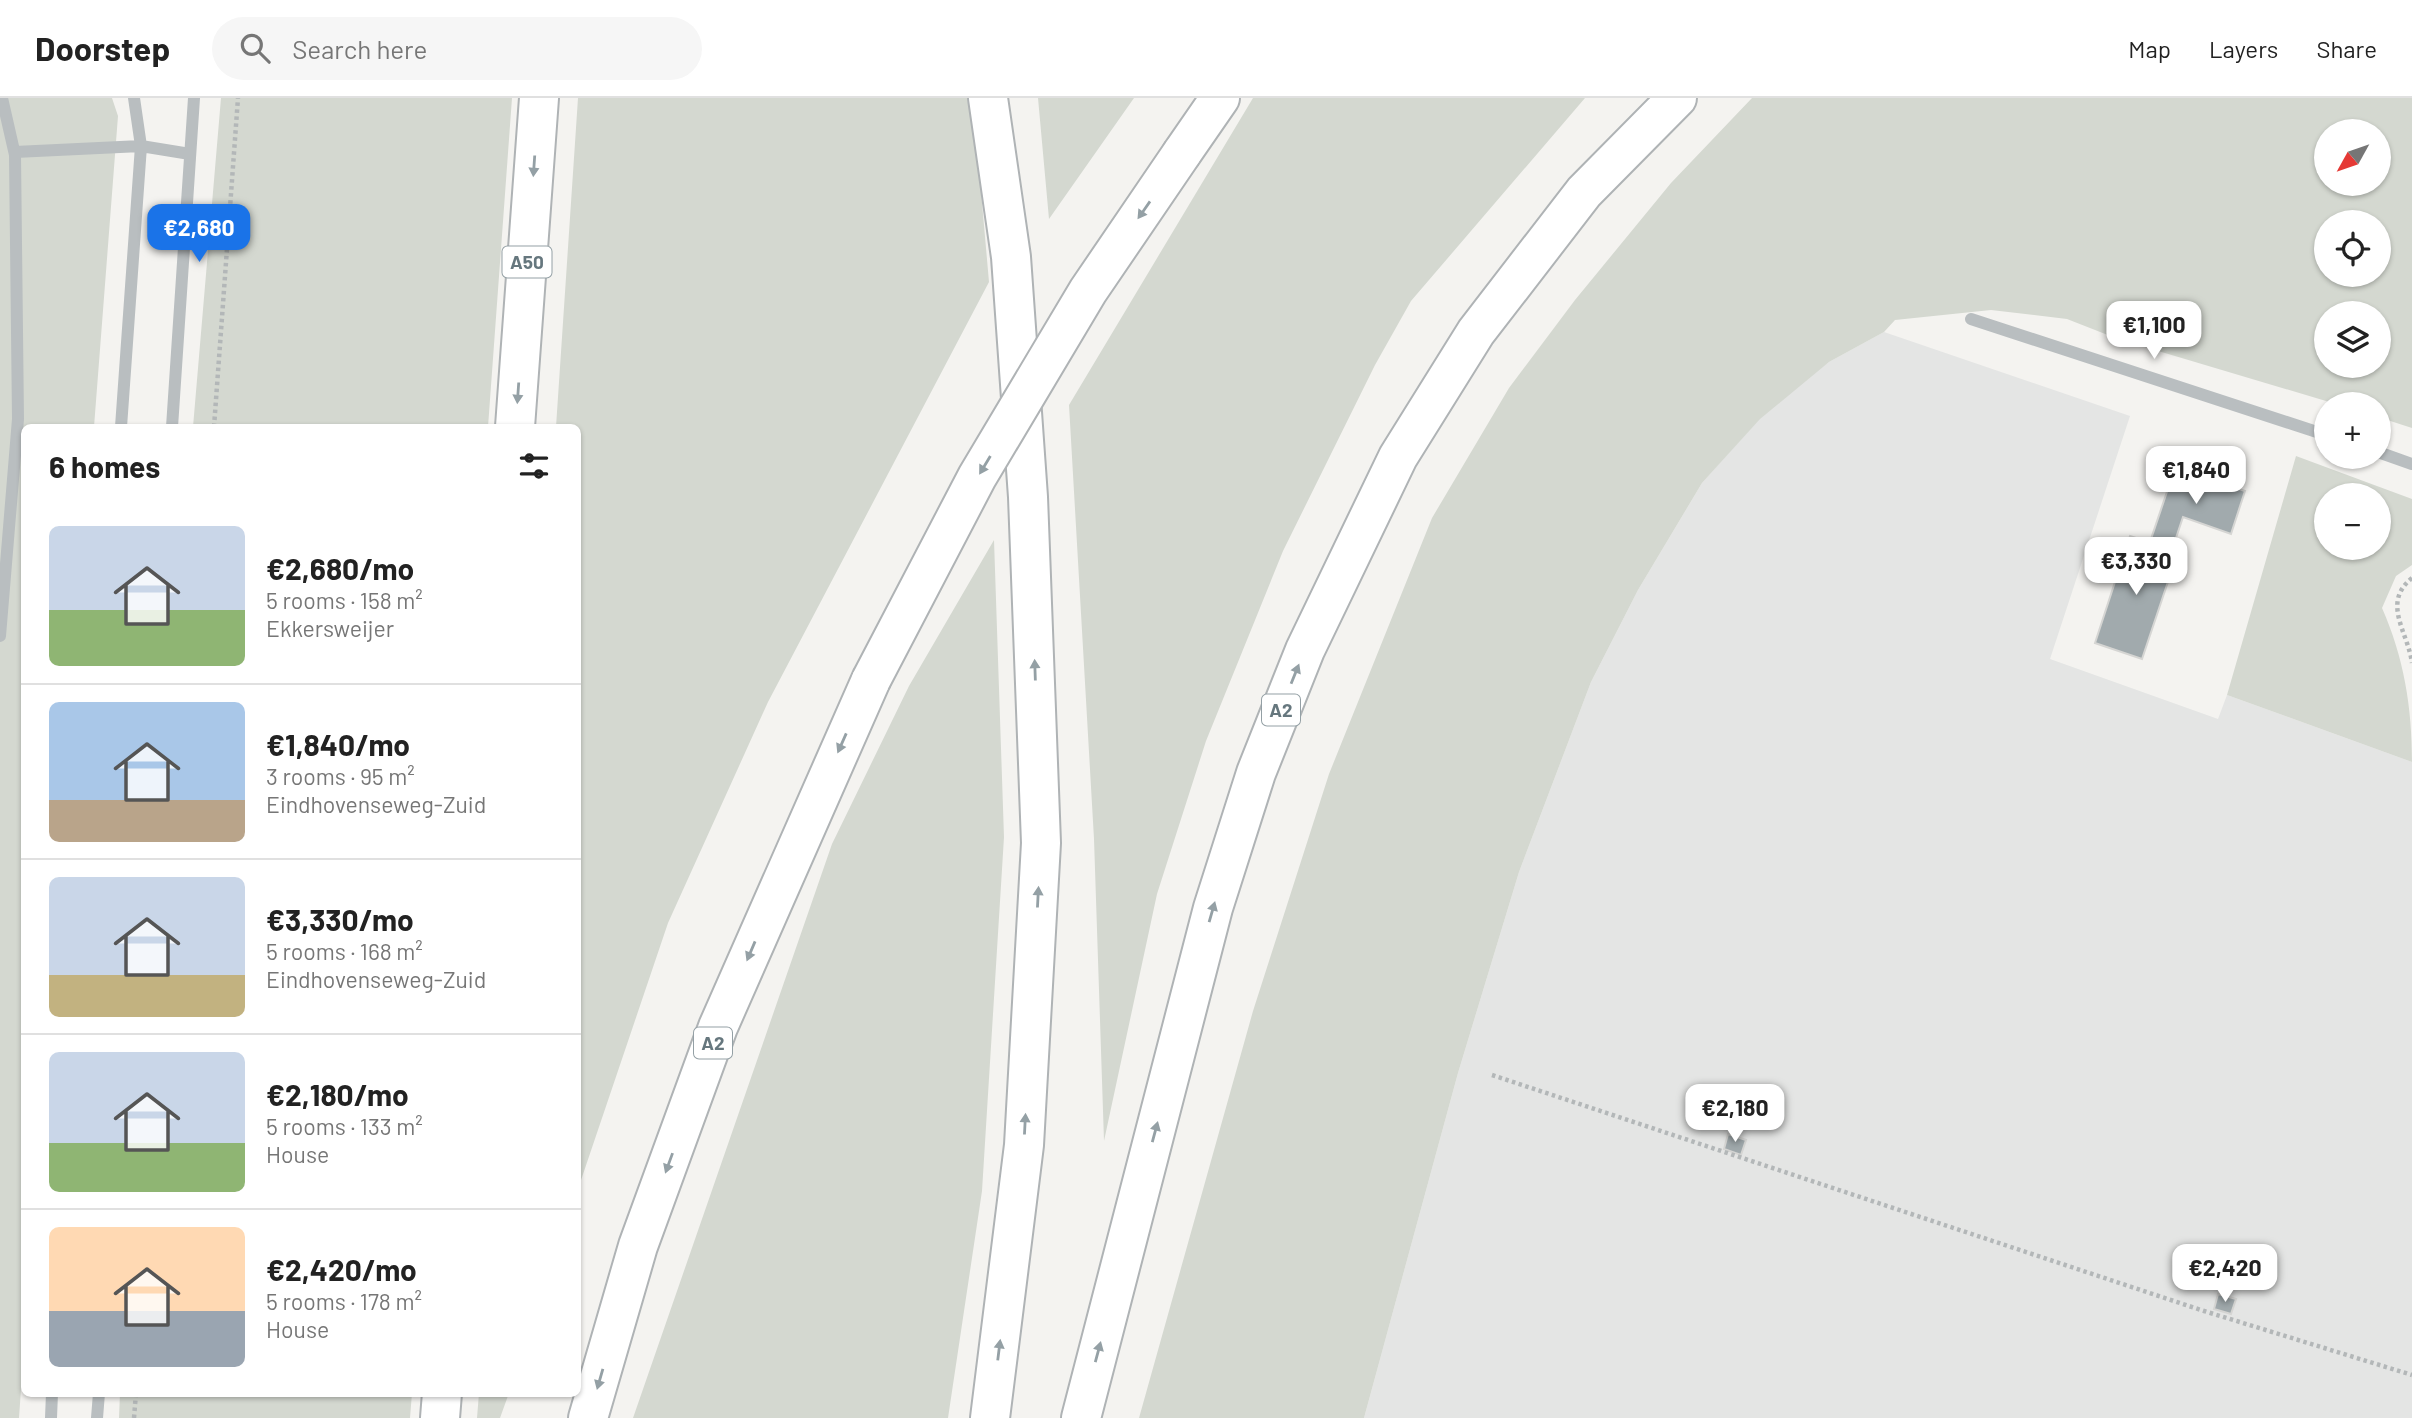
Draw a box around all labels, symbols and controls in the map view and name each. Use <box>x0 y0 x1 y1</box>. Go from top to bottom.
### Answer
search box <box>212 17 702 80</box>
text: Doorstep <box>35 28 170 68</box>
icon: search <box>236 29 274 67</box>
text: Search here <box>292 33 427 64</box>
text: Map <box>2128 34 2171 63</box>
text: Layers <box>2209 34 2278 63</box>
text: Share <box>2316 34 2377 63</box>
north arrow <box>2314 119 2390 196</box>
map controls <box>2314 119 2391 560</box>
one-way arrow <box>528 155 539 177</box>
one-way arrow <box>1137 200 1150 220</box>
pin: €2,680 <box>142 204 256 264</box>
button: locate <box>2314 210 2391 287</box>
text: €2,680 <box>163 213 235 241</box>
road number: A50 <box>503 246 552 278</box>
button: layers <box>2314 301 2391 378</box>
pin: €1,100 <box>2097 302 2211 361</box>
text: €1,100 <box>2122 310 2186 338</box>
one-way arrow <box>512 382 523 404</box>
button: + <box>2314 392 2391 469</box>
pin: €1,840 <box>2139 446 2253 506</box>
icon: filters <box>515 447 553 485</box>
text: 6 homes <box>49 448 160 484</box>
text: €1,840 <box>2162 455 2230 483</box>
one-way arrow <box>978 456 991 475</box>
button: − <box>2314 483 2391 560</box>
pin: €3,330 <box>2079 538 2193 597</box>
text: €3,330 <box>2100 546 2172 574</box>
text: €2,680/mo <box>266 550 414 586</box>
icon: home <box>105 554 189 638</box>
text: 5 rooms · 158 m² <box>266 586 423 614</box>
text: Ekkersweijer <box>266 614 394 642</box>
one-way arrow <box>1029 659 1040 681</box>
one-way arrow <box>1290 663 1301 684</box>
road number: A2 <box>1262 694 1300 726</box>
text: €1,840/mo <box>266 726 410 762</box>
icon: home <box>105 730 189 814</box>
one-way arrow <box>837 732 848 753</box>
text: 3 rooms · 95 m² <box>266 762 415 790</box>
text: Eindhovenseweg-Zuid <box>266 790 486 818</box>
one-way arrow <box>1032 886 1043 908</box>
text: €3,330/mo <box>266 901 414 937</box>
one-way arrow <box>1208 901 1218 922</box>
icon: home <box>105 905 189 989</box>
text: 5 rooms · 168 m² <box>266 937 423 965</box>
one-way arrow <box>745 941 757 961</box>
text: Eindhovenseweg-Zuid <box>266 965 486 993</box>
road number: A2 <box>694 1028 732 1058</box>
text: €2,180/mo <box>266 1076 409 1112</box>
icon: home <box>105 1080 189 1164</box>
pin: €2,180 <box>1678 1084 1792 1144</box>
text: €2,180 <box>1701 1093 1769 1121</box>
text: 5 rooms · 133 m² <box>266 1112 423 1140</box>
one-way arrow <box>1020 1113 1031 1135</box>
one-way arrow <box>1150 1121 1161 1143</box>
text: House <box>266 1140 329 1168</box>
one-way arrow <box>663 1152 674 1173</box>
pin: €2,420 <box>2168 1244 2282 1304</box>
text: €2,420/mo <box>266 1251 417 1287</box>
text: €2,420 <box>2188 1253 2262 1281</box>
icon: home <box>105 1255 189 1339</box>
text: 5 rooms · 178 m² <box>266 1287 422 1315</box>
text: House <box>266 1315 329 1343</box>
one-way arrow <box>993 1339 1004 1361</box>
one-way arrow <box>1093 1341 1104 1363</box>
one-way arrow <box>594 1369 604 1390</box>

